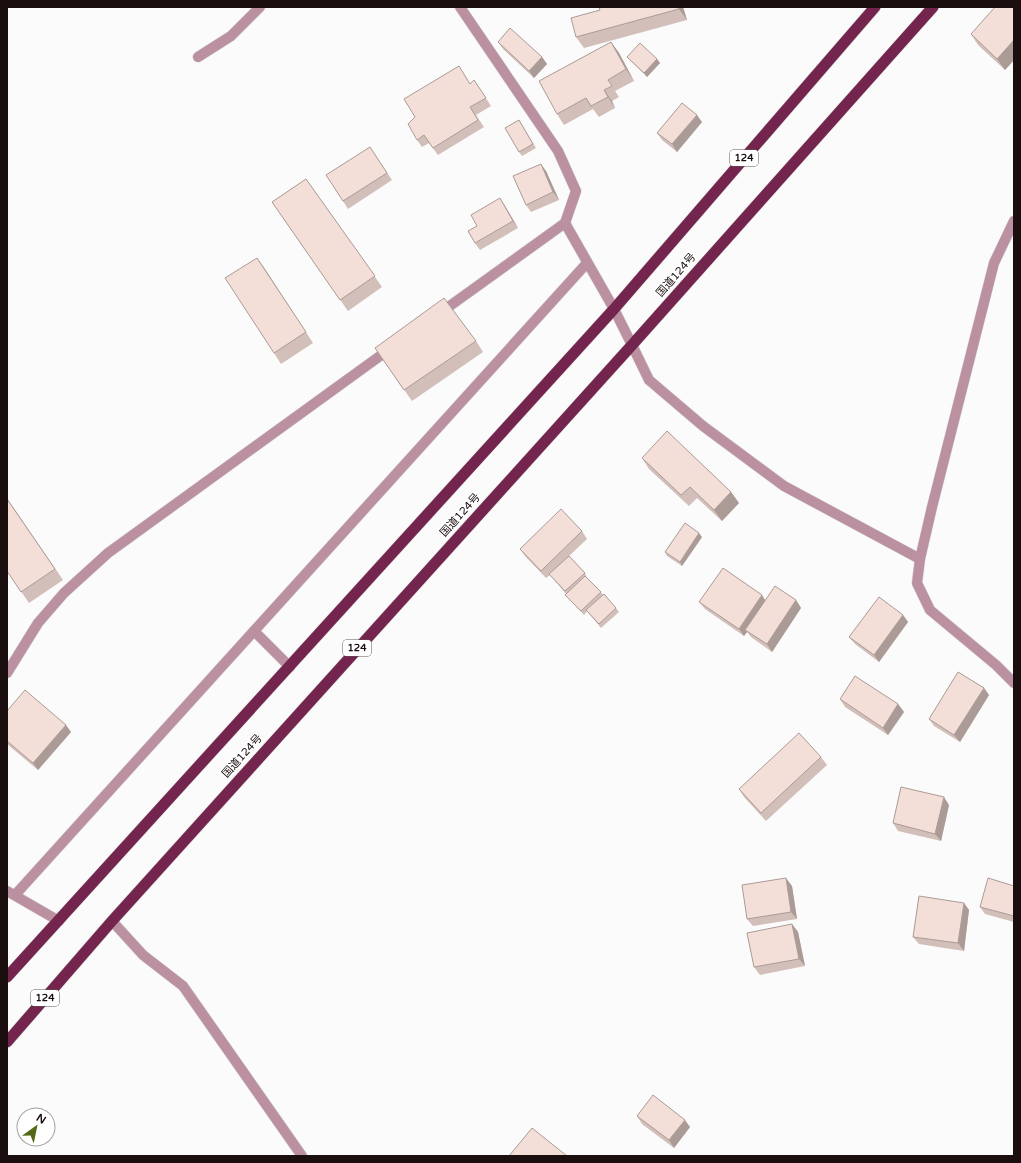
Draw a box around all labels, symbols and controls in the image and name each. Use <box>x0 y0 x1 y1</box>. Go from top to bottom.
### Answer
road number: 124 <box>730 150 758 166</box>
street label: 国道124号 <box>653 250 699 300</box>
street label: 国道124号 <box>437 491 483 539</box>
road number: 124 <box>343 640 371 656</box>
street label: 国道124号 <box>219 732 265 780</box>
road number: 124 <box>31 990 59 1006</box>
north arrow <box>16 1107 56 1147</box>
text: N <box>34 1111 48 1127</box>

